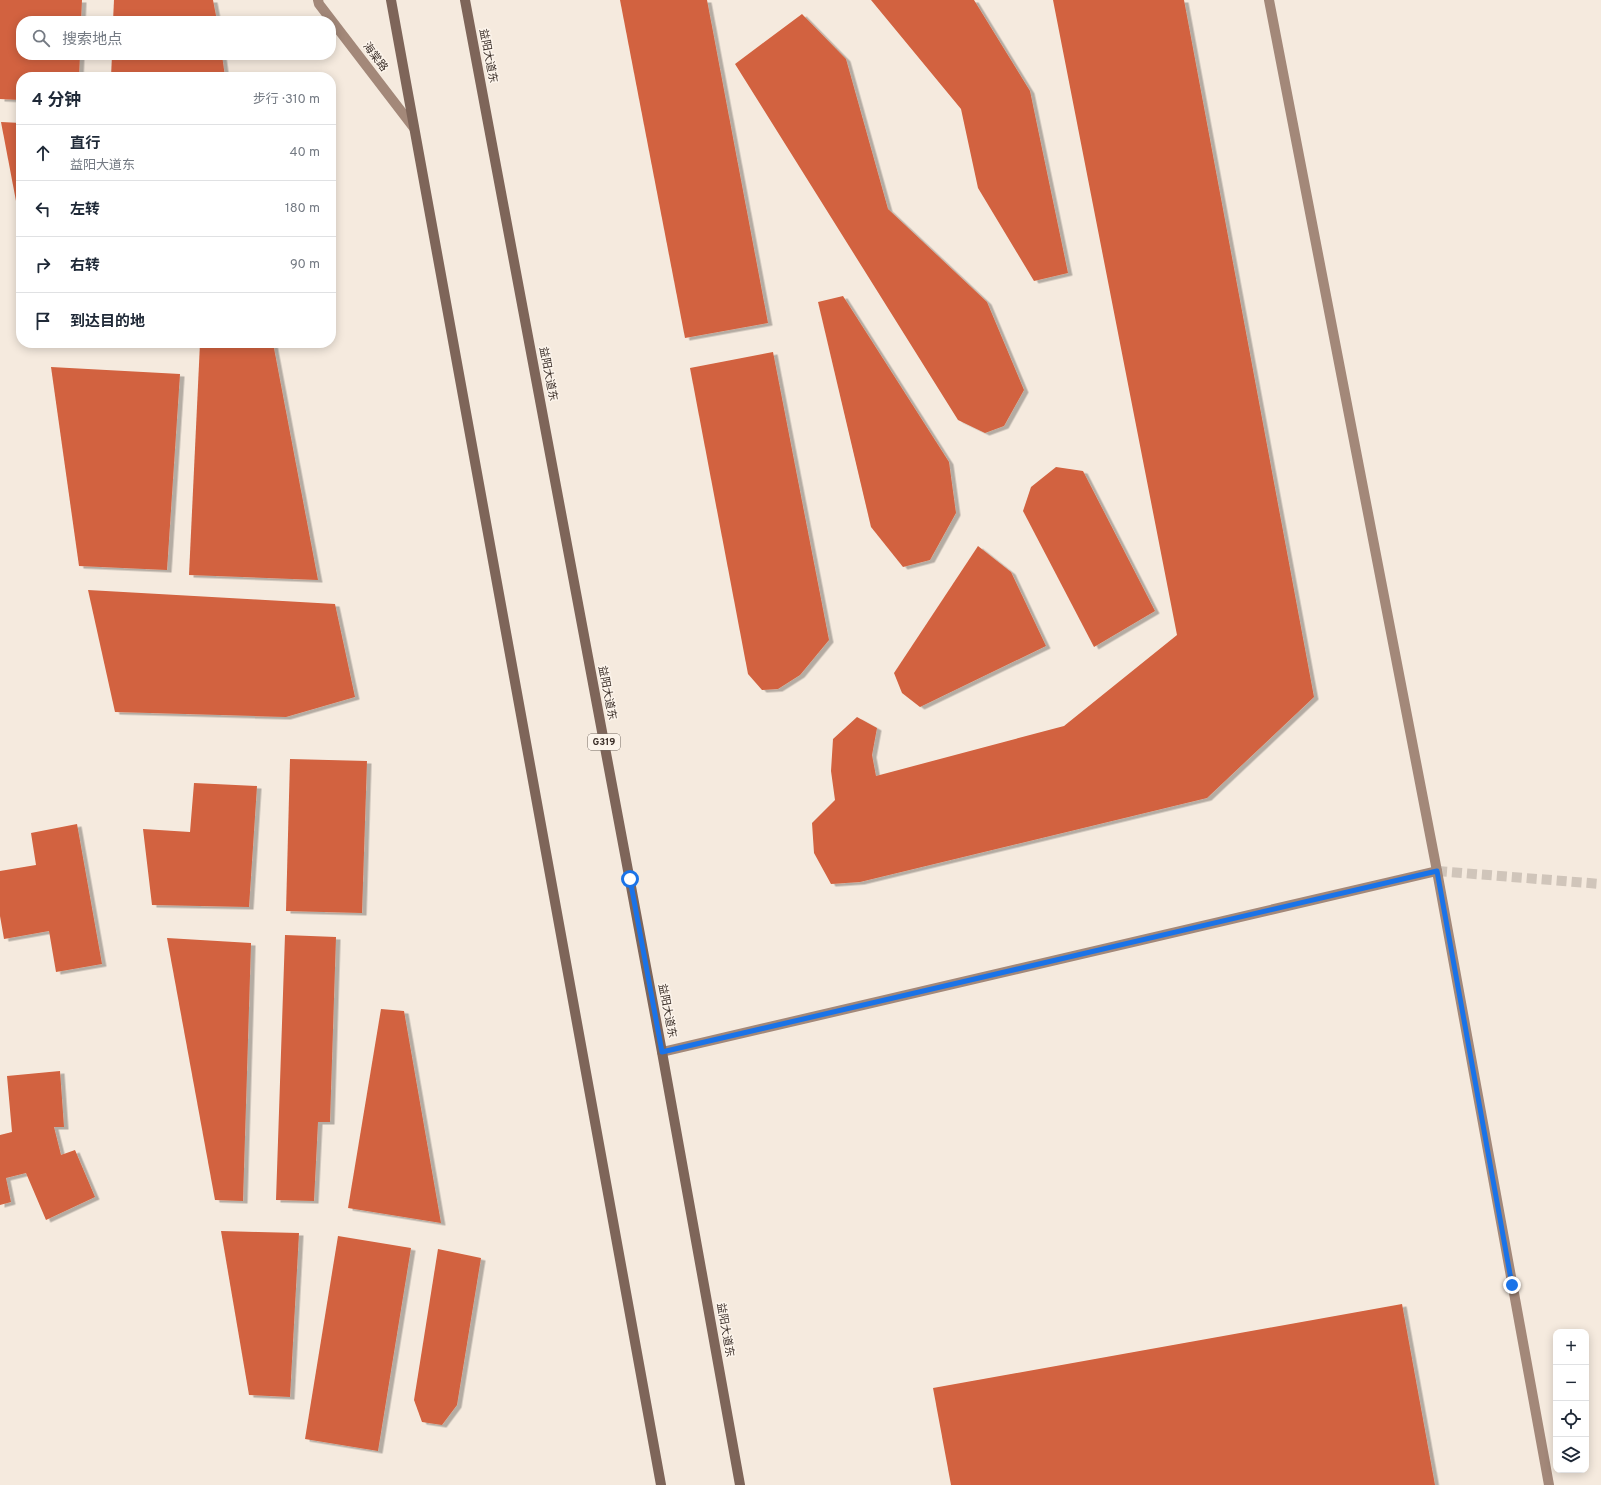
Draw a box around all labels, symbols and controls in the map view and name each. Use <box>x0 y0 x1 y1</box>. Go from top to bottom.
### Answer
search box <box>16 16 336 60</box>
icon: search <box>30 27 52 49</box>
street label: 益阳大道东 <box>476 28 500 84</box>
text: 搜索地点 <box>62 31 122 50</box>
street label: 海棠路 <box>359 40 391 74</box>
text: 4 分钟 <box>32 90 81 112</box>
text: 步行 · 310 m <box>253 92 320 108</box>
text: 直行 <box>70 135 100 154</box>
icon: ahead <box>32 142 54 164</box>
text: 40 m <box>290 145 320 161</box>
text: 益阳大道东 <box>70 158 135 174</box>
icon: left <box>32 198 54 220</box>
text: 左转 <box>70 201 100 220</box>
text: 180 m <box>285 201 320 217</box>
icon: right <box>32 254 54 276</box>
text: 右转 <box>70 257 100 276</box>
text: 90 m <box>290 257 320 273</box>
icon: arrive <box>32 310 54 332</box>
text: 到达目的地 <box>70 313 145 332</box>
street label: 益阳大道东 <box>536 346 560 402</box>
street label: 益阳大道东 <box>595 665 619 721</box>
road number: G319 <box>588 734 620 750</box>
route start <box>621 870 639 888</box>
street label: 益阳大道东 <box>655 983 679 1039</box>
route end <box>1503 1276 1521 1294</box>
street label: 益阳大道东 <box>713 1302 737 1358</box>
map controls <box>1553 1329 1589 1473</box>
button: + <box>1553 1329 1589 1365</box>
button: − <box>1553 1365 1589 1401</box>
button: locate <box>1553 1401 1589 1437</box>
button: layers <box>1553 1437 1589 1473</box>

